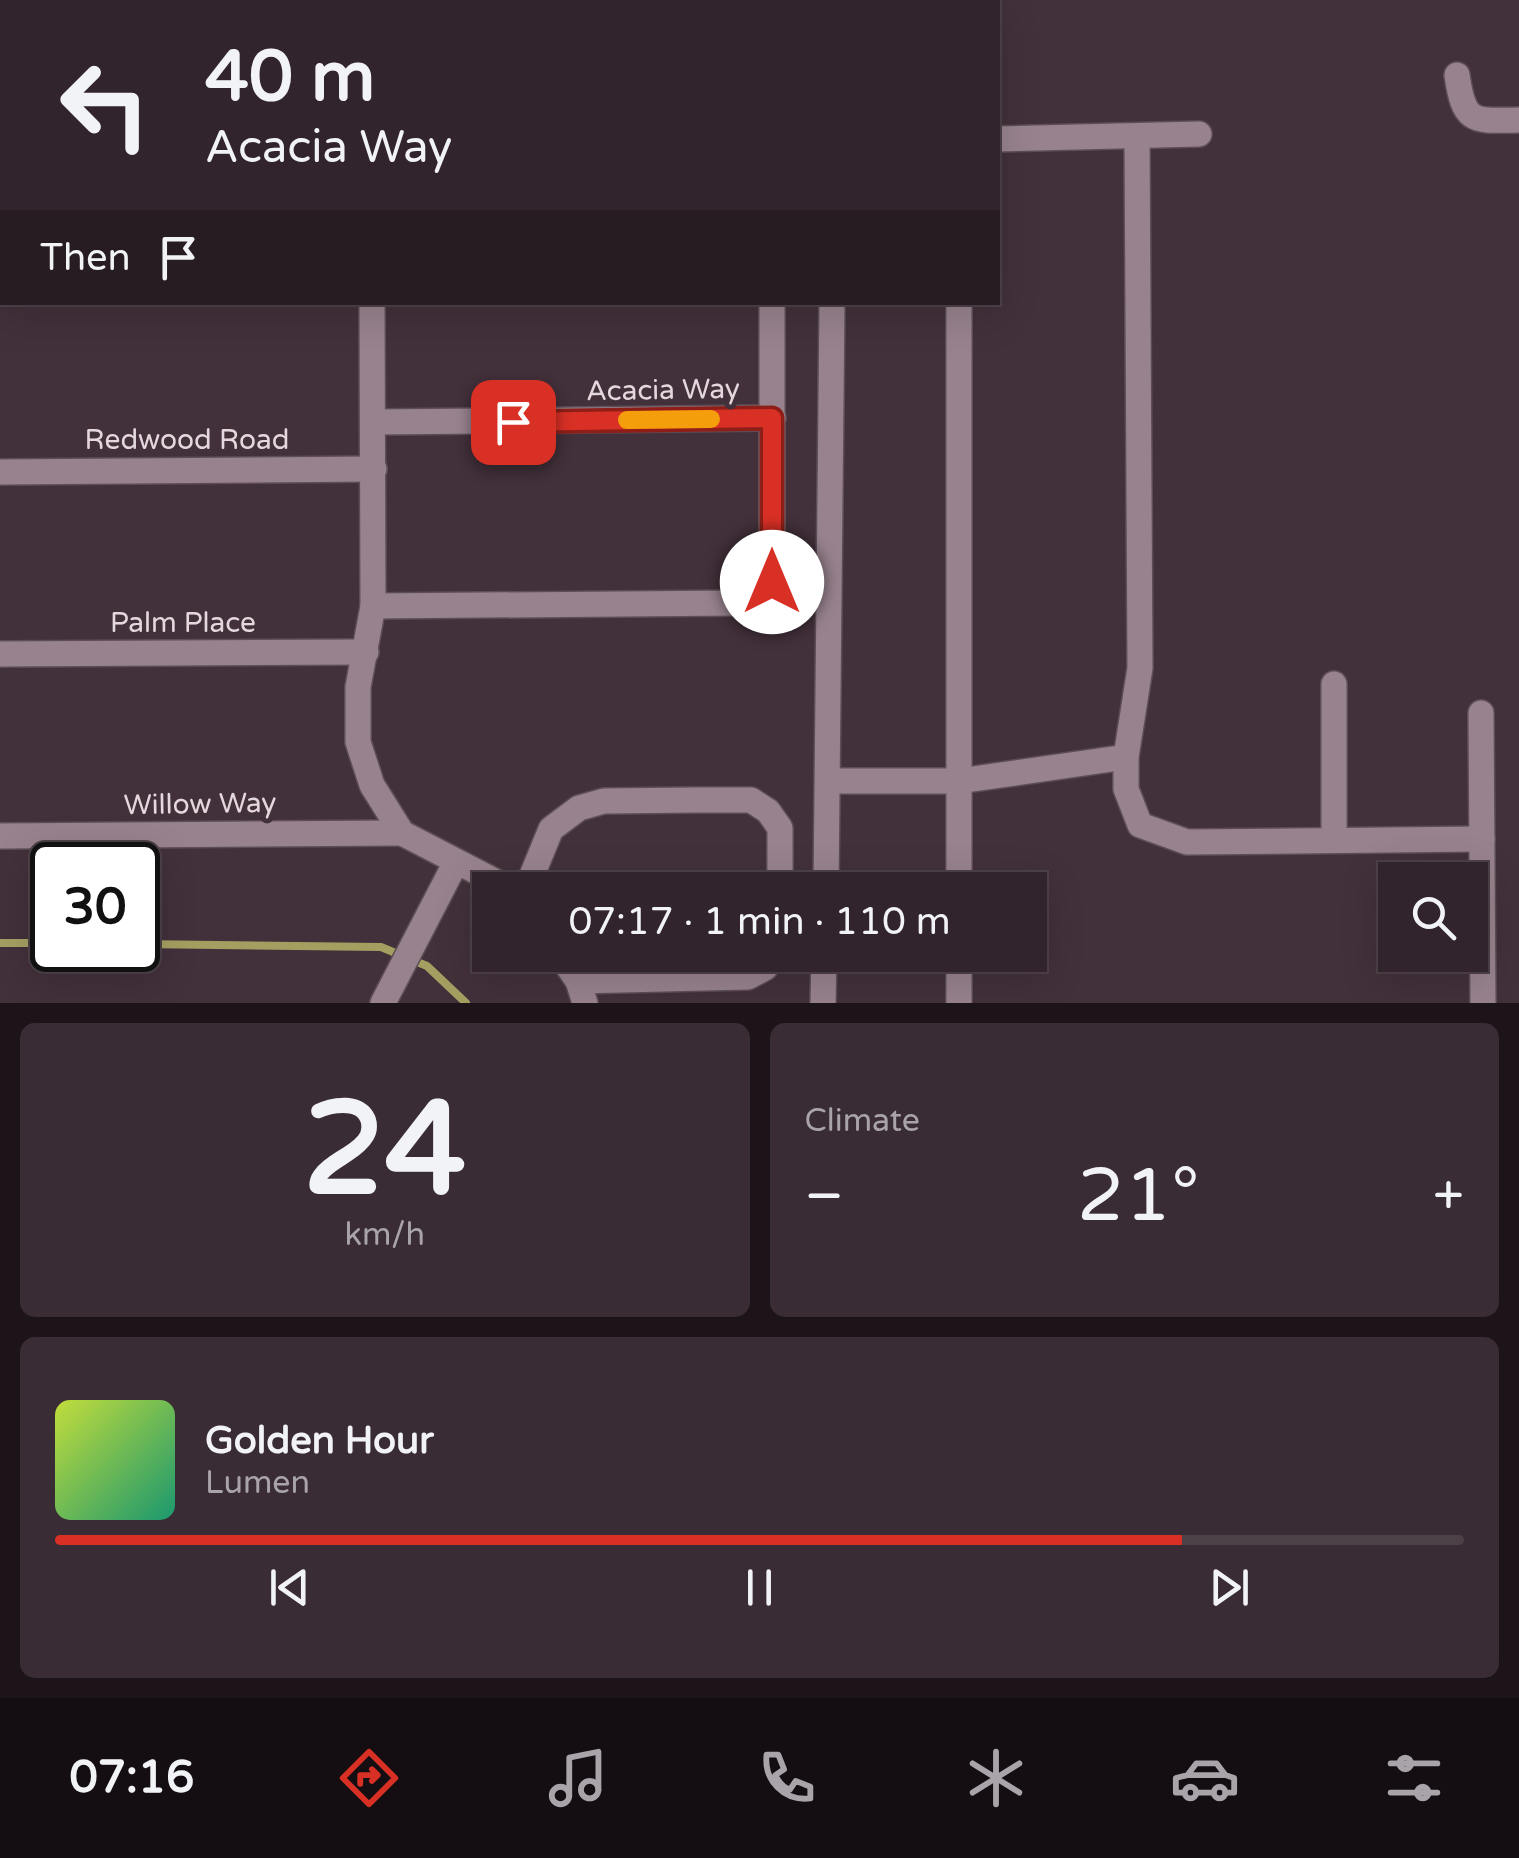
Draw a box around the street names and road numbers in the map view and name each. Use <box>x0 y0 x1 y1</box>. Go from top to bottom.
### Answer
street label: Acacia Way <box>586 372 740 408</box>
street label: Redwood Road <box>85 423 289 457</box>
street label: Palm Place <box>110 606 256 640</box>
street label: Willow Way <box>123 786 277 822</box>

